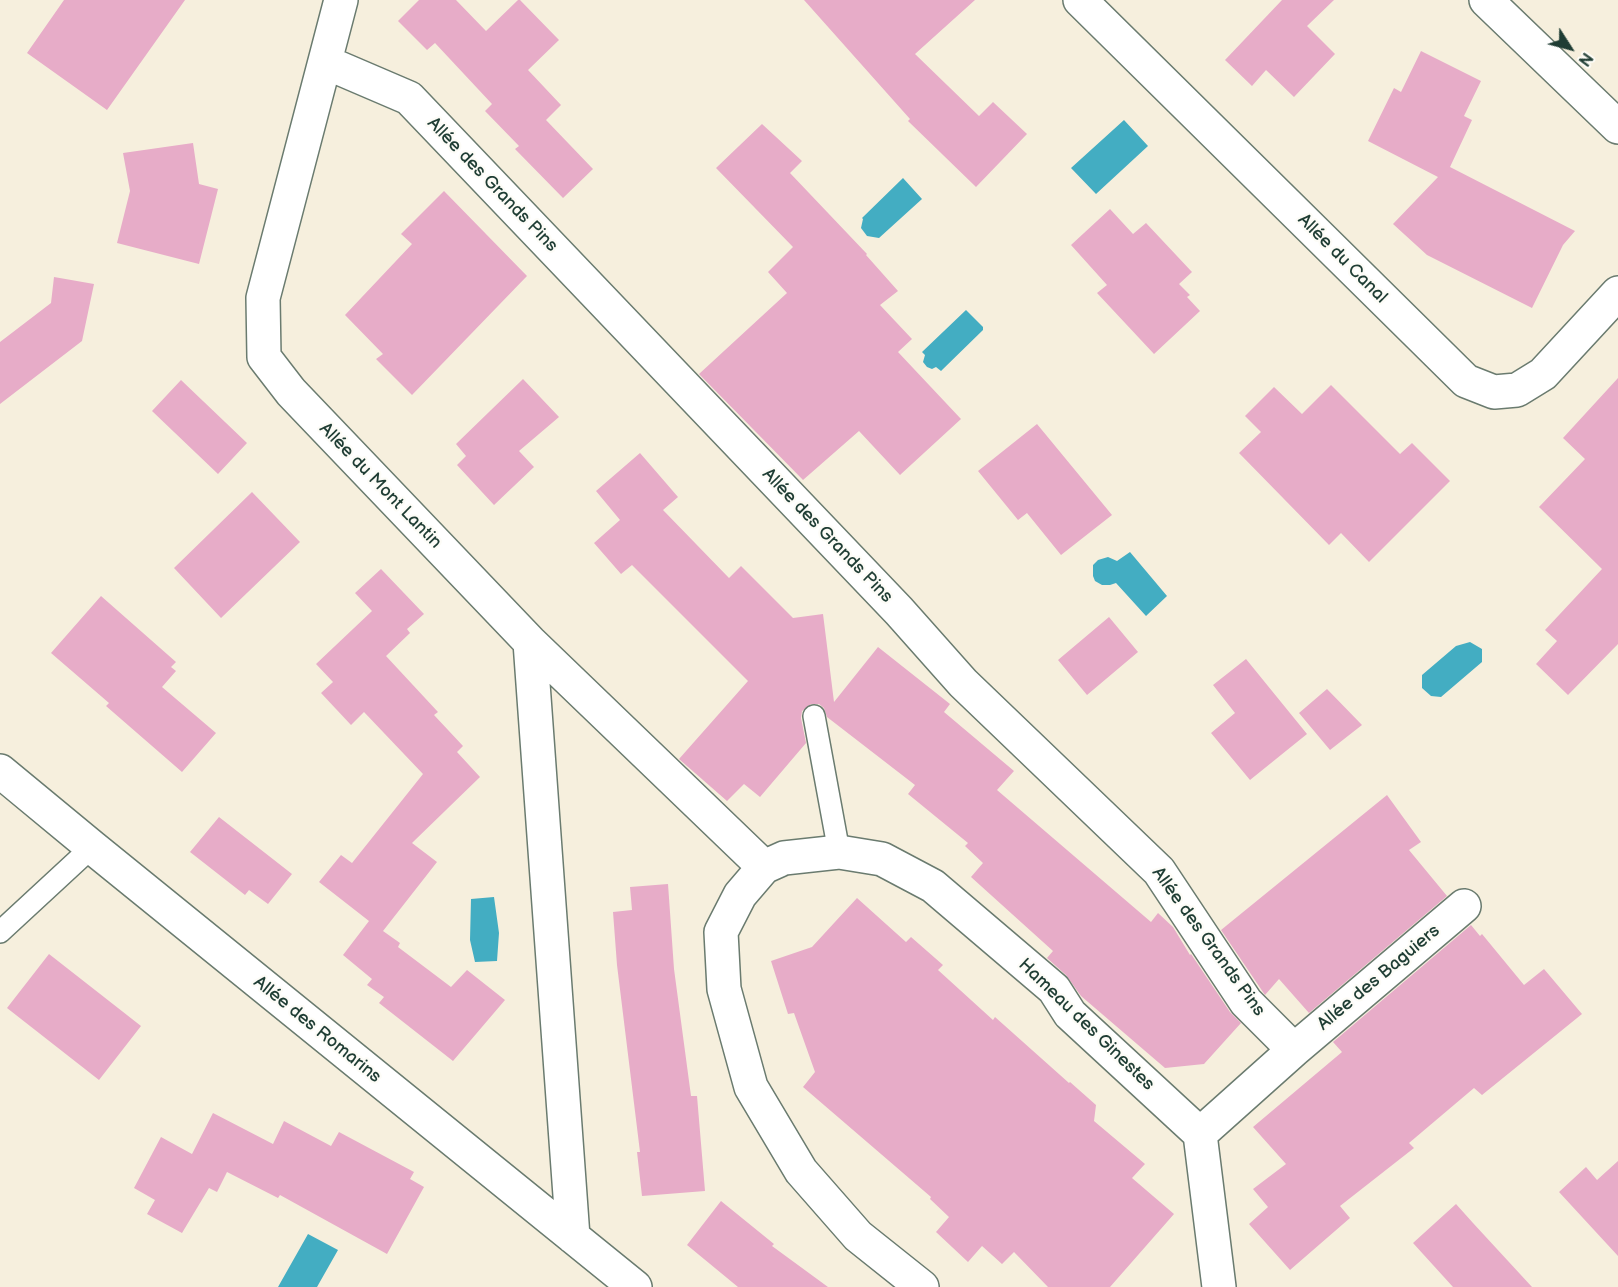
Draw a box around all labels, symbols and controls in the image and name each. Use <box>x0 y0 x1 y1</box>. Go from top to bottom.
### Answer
north arrow <box>1540 18 1600 78</box>
text: N <box>1574 48 1596 69</box>
street label: Allée des Grands Pins <box>422 113 562 257</box>
street label: Allée du Canal <box>1293 210 1391 308</box>
street label: Allée du Mont Lantin <box>314 419 446 553</box>
street label: Allée des Grands Pins <box>757 464 897 608</box>
street label: Allée des Grands Pins <box>1147 863 1269 1021</box>
street label: Allée des Baguiers <box>1313 920 1445 1036</box>
street label: Hameau des Ginestes <box>1013 954 1159 1096</box>
street label: Allée des Romarins <box>249 972 385 1088</box>

